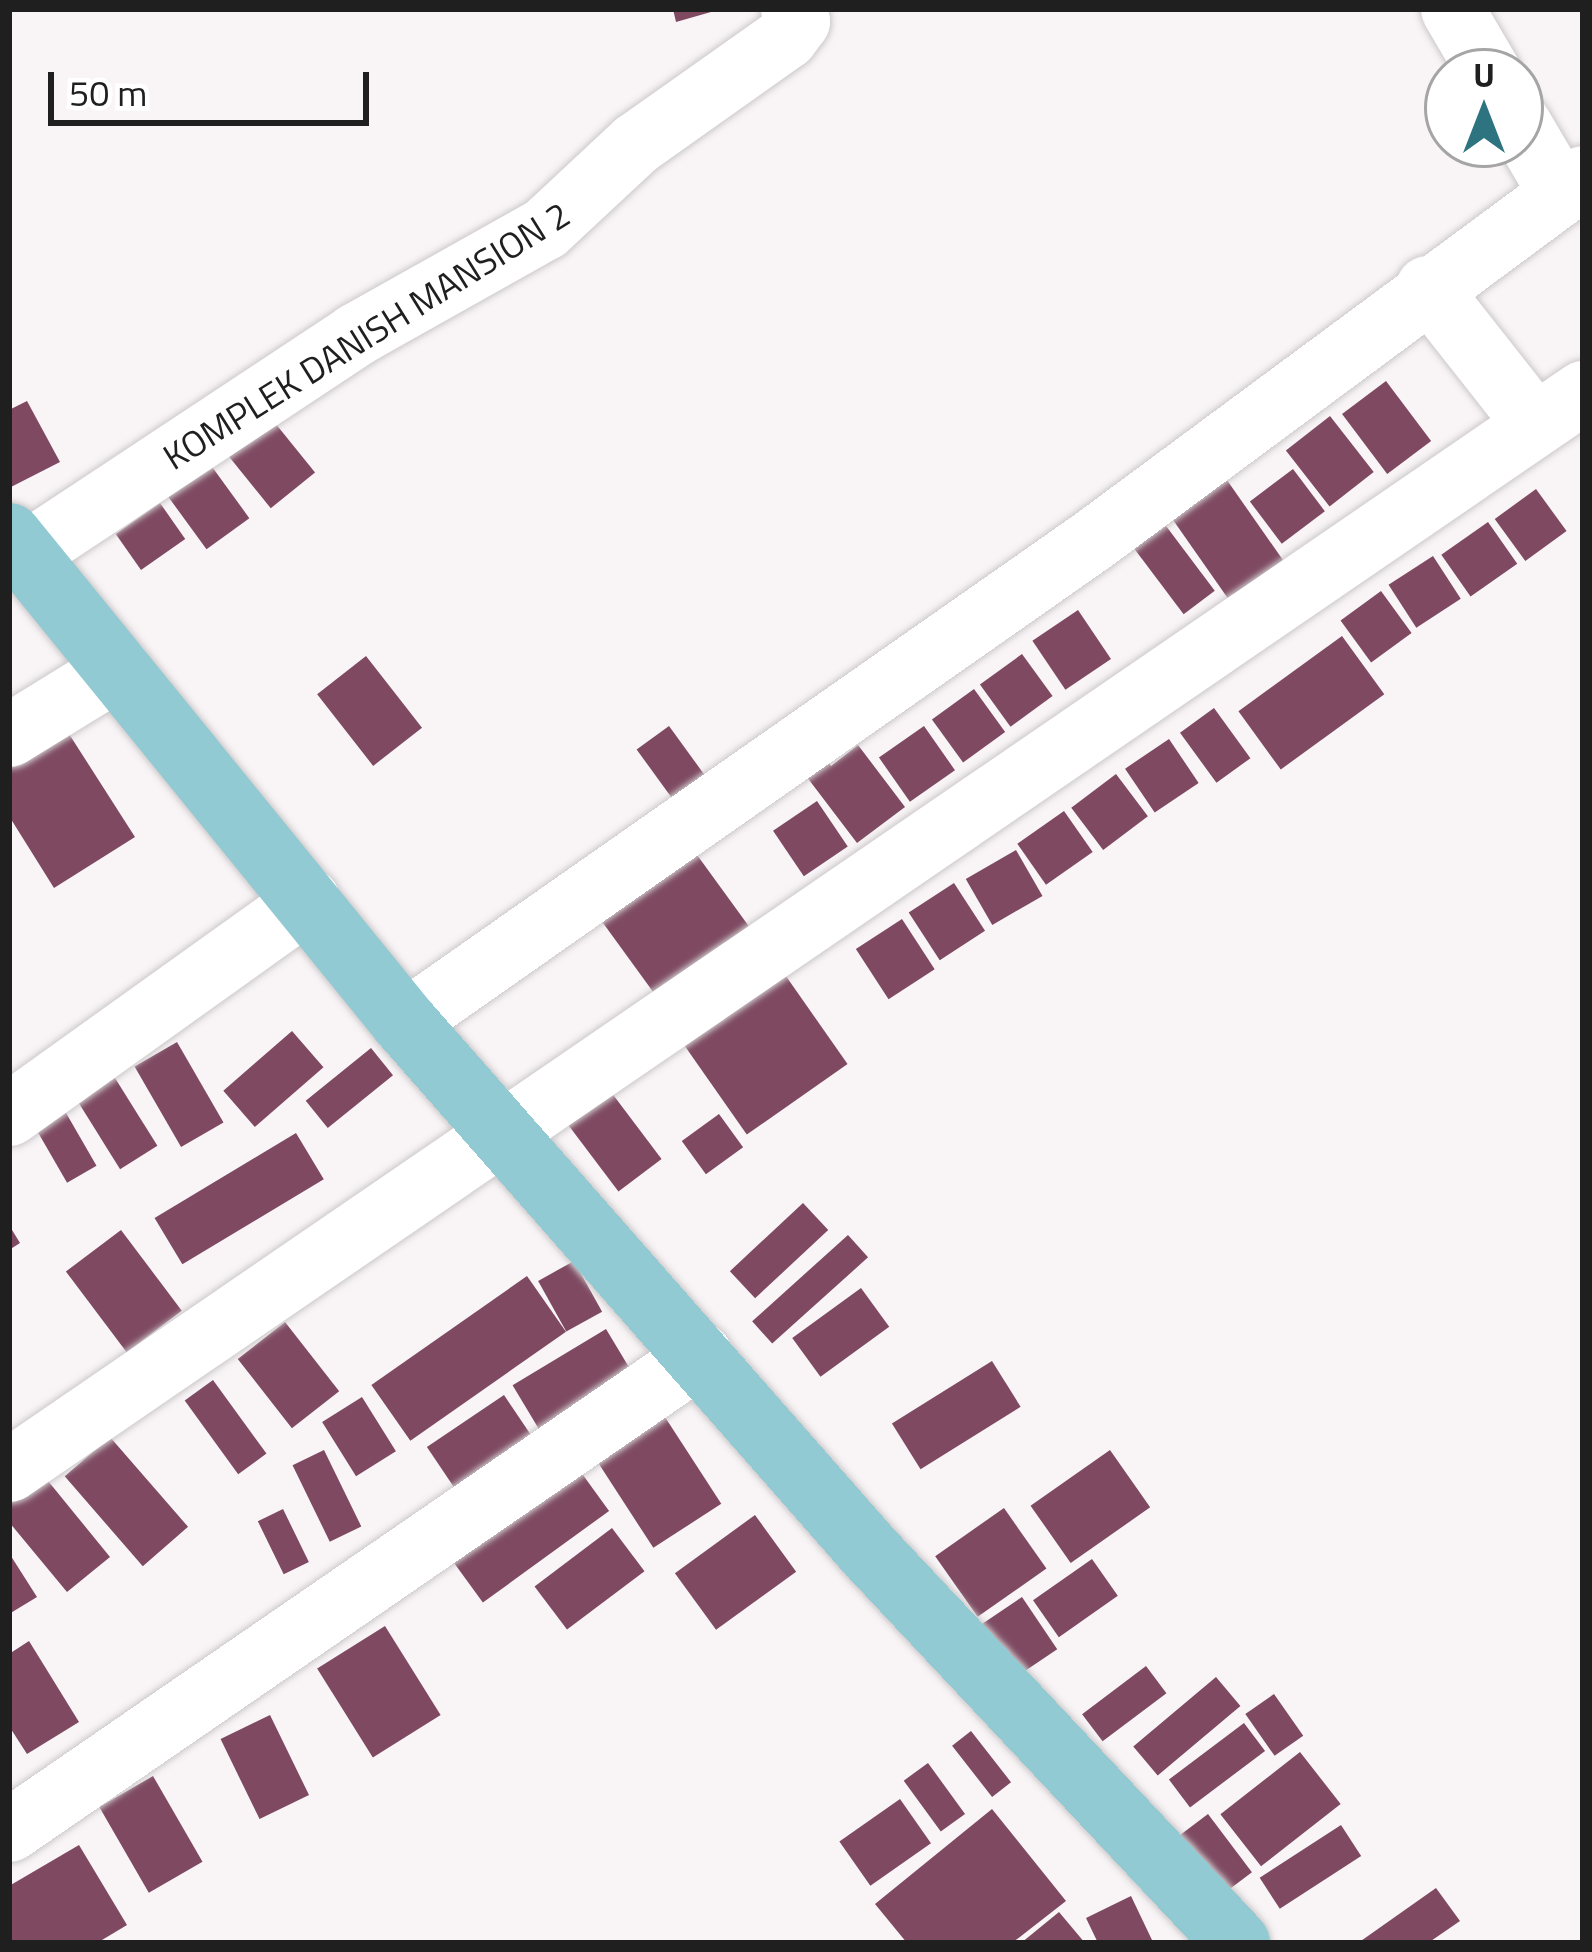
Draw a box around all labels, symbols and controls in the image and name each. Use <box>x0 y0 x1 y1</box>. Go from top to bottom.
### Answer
scale bar <box>54 48 375 122</box>
north arrow <box>1424 48 1544 168</box>
text: U <box>1473 50 1495 100</box>
text: 50 m <box>69 65 147 120</box>
street label: KOMPLEK DANISH MANSION 2 <box>155 192 577 478</box>

